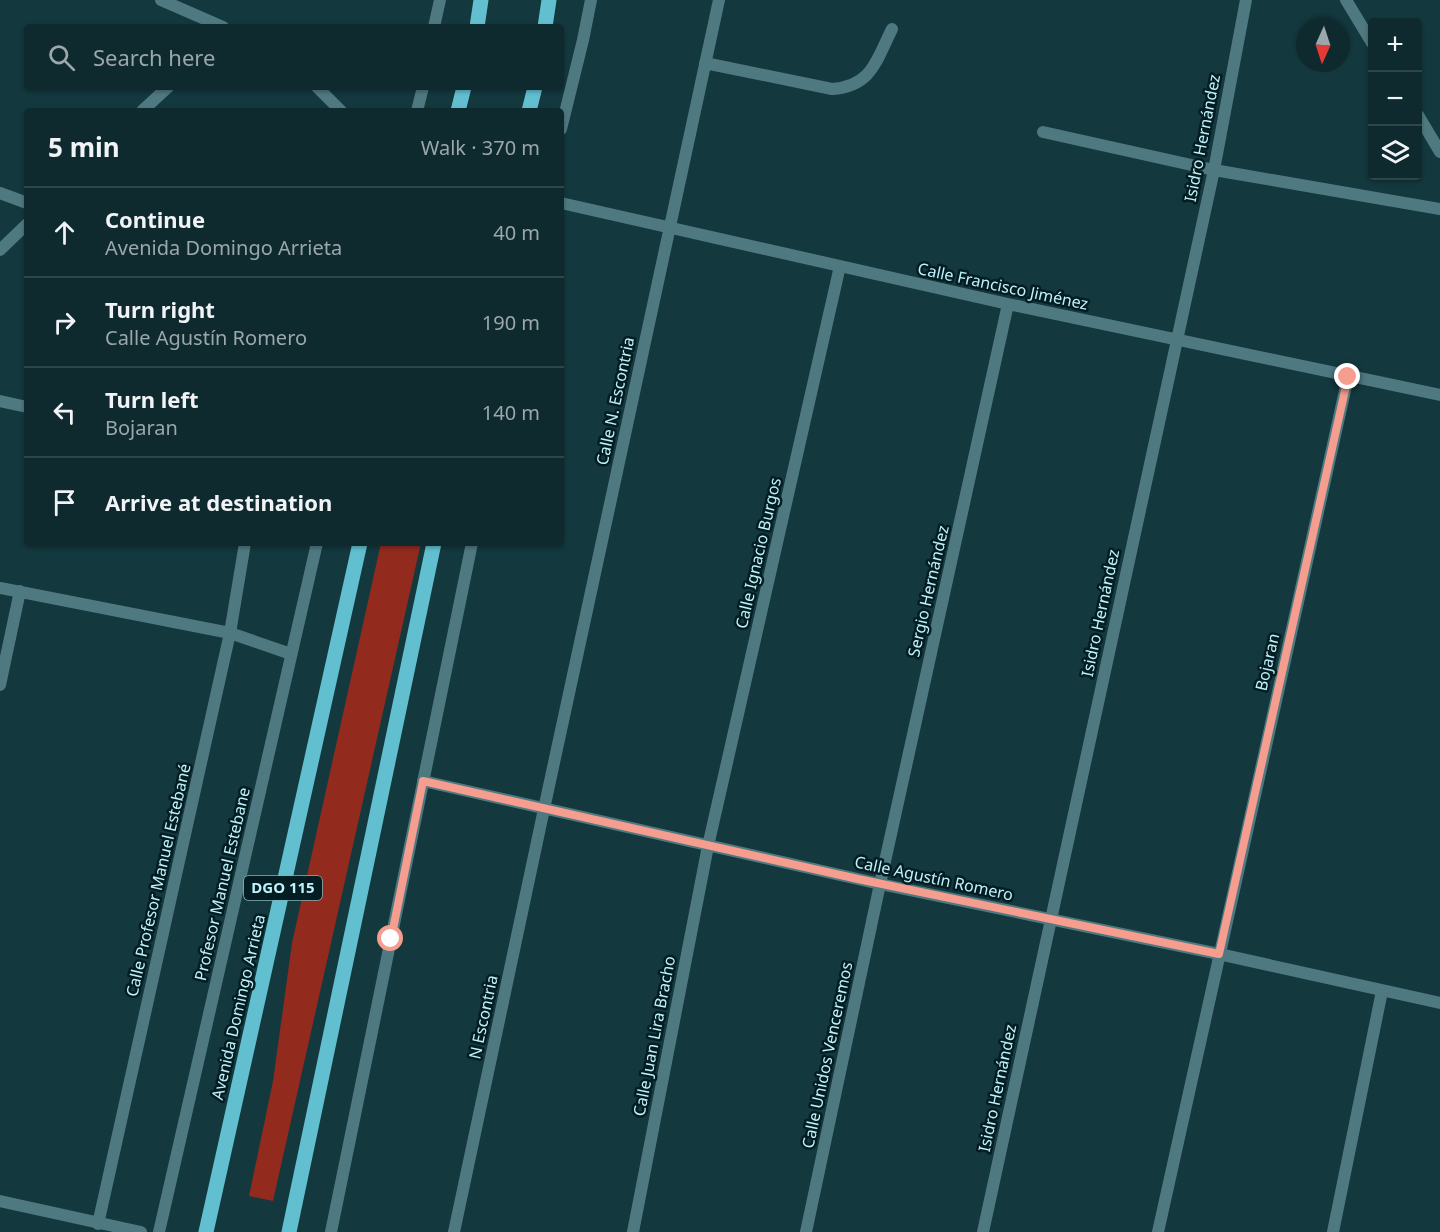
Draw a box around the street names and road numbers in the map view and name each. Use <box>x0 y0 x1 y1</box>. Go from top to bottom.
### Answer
street label: Isidro Hernández <box>1179 72 1225 204</box>
street label: Calle Francisco Jiménez <box>916 257 1090 315</box>
street label: Calle N. Escontria <box>591 335 639 467</box>
street label: Calle Ignacio Burgos <box>730 475 786 631</box>
street label: Sergio Hernández <box>902 523 954 659</box>
street label: Isidro Hernández <box>1076 547 1124 679</box>
street label: Bojaran <box>1250 631 1284 693</box>
street label: Calle Profesor Manuel Estebané <box>120 761 196 999</box>
street label: Profesor Manuel Estebane <box>189 785 255 983</box>
street label: Calle Agustín Romero <box>853 850 1015 906</box>
road number: DGO 115 <box>244 876 322 900</box>
street label: Avenida Domingo Arrieta <box>206 912 270 1102</box>
street label: Calle Juan Lira Bracho <box>628 954 680 1118</box>
street label: Calle Unidos Venceremos <box>796 960 858 1150</box>
street label: N Escontria <box>463 973 503 1061</box>
street label: Isidro Hernández <box>973 1022 1021 1154</box>

